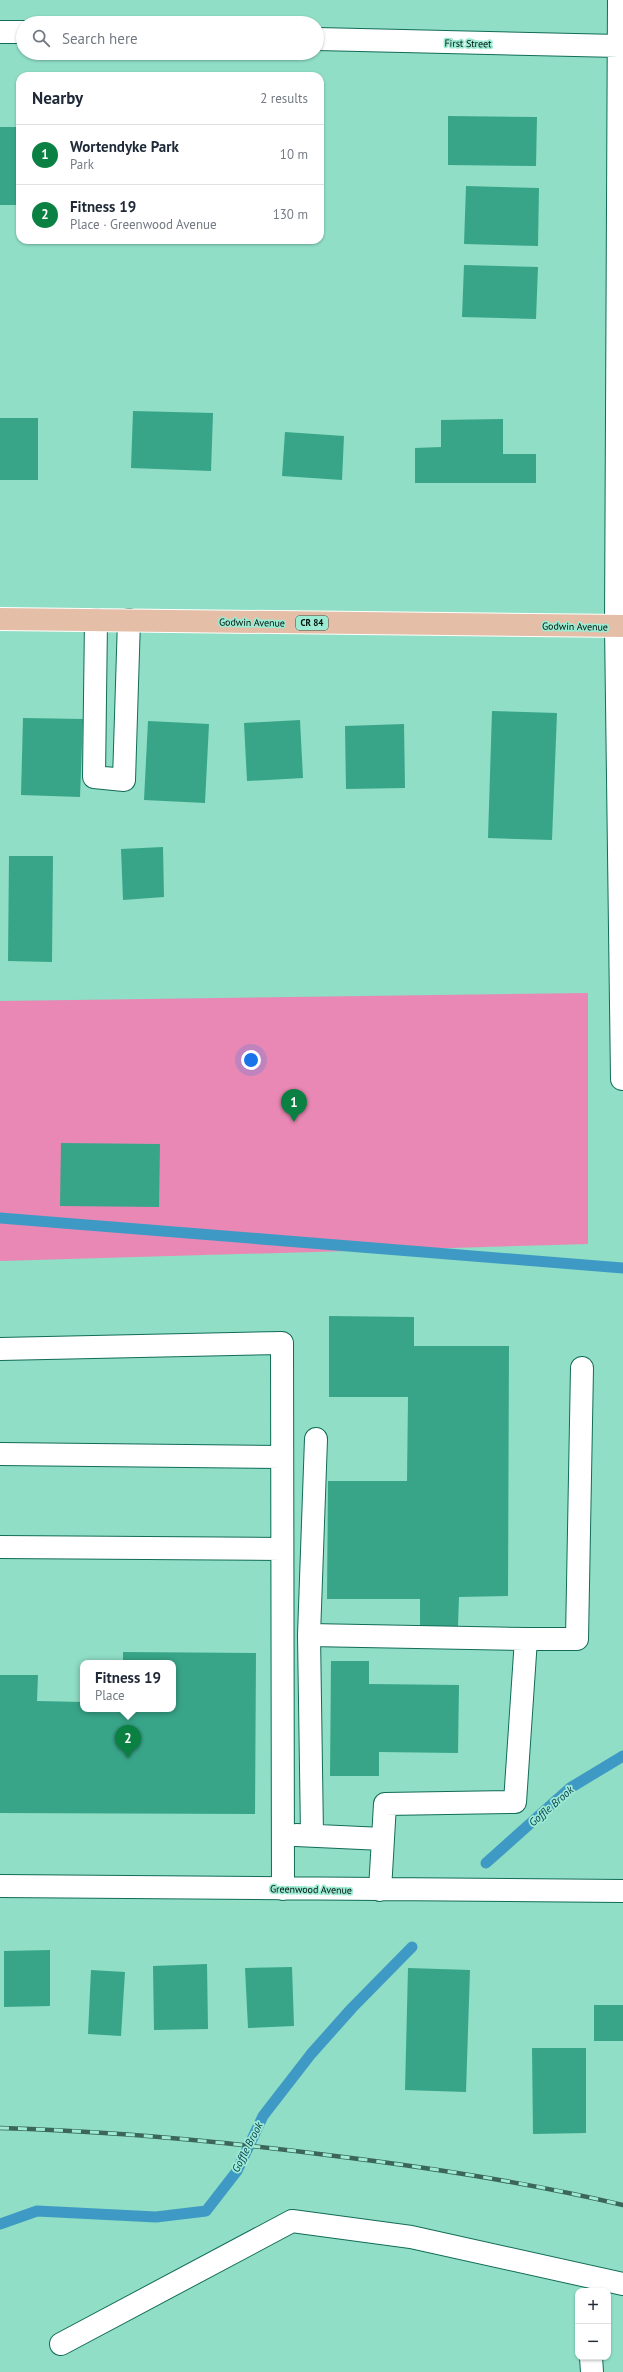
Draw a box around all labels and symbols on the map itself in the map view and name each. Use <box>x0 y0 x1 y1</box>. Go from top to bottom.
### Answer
street label: First Street <box>444 37 492 50</box>
street label: Godwin Avenue <box>219 615 285 630</box>
road number: CR 84 <box>296 616 328 630</box>
street label: Godwin Avenue <box>542 619 608 634</box>
your location <box>241 1050 261 1070</box>
pin: 1 <box>281 1089 307 1122</box>
pin: 2 <box>115 1725 141 1758</box>
water label: Goffle Brook <box>526 1782 577 1829</box>
street label: Greenwood Avenue <box>270 1882 352 1897</box>
water label: Goffle Brook <box>228 2119 266 2174</box>

